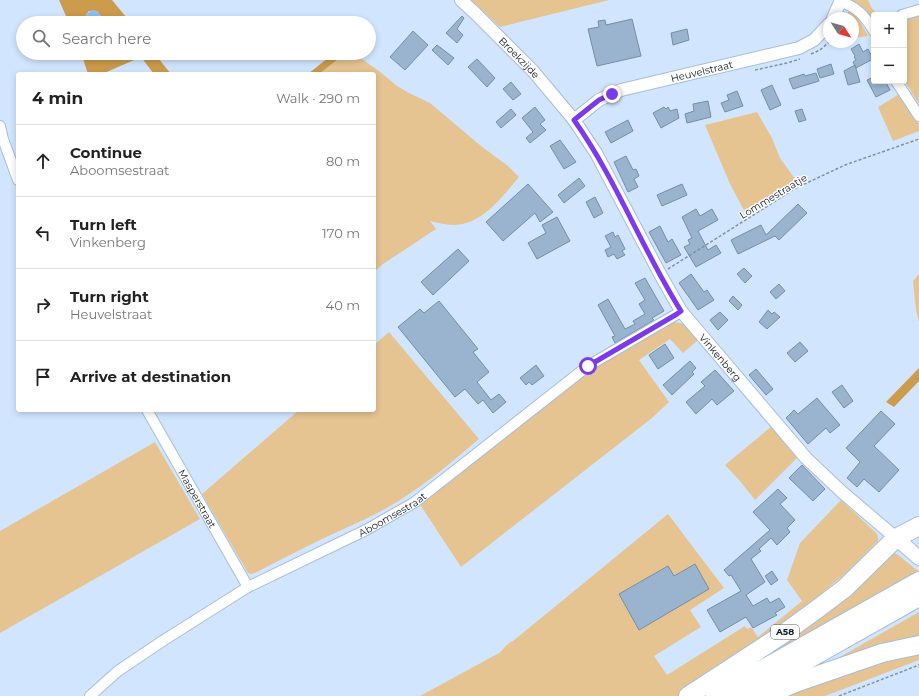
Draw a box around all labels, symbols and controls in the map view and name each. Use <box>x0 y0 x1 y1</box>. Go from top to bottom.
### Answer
north arrow <box>823 12 859 48</box>
map controls <box>871 12 907 84</box>
button: + <box>871 12 907 48</box>
search box <box>16 16 376 60</box>
icon: search <box>30 27 52 49</box>
text: Search here <box>62 29 151 48</box>
street label: Broekzijde <box>496 34 542 81</box>
button: − <box>871 48 907 84</box>
street label: Heuvelstraat <box>669 58 734 85</box>
route end <box>603 85 621 103</box>
text: 4 min <box>32 88 83 108</box>
text: Walk · 290 m <box>276 90 360 106</box>
text: Continue <box>70 143 142 162</box>
icon: ahead <box>32 150 54 172</box>
text: 80 m <box>326 153 360 169</box>
text: Aboomsestraat <box>70 162 169 178</box>
street label: Lommestraatje <box>737 171 809 222</box>
text: Turn left <box>70 215 137 234</box>
icon: left <box>32 222 54 244</box>
text: 170 m <box>322 225 360 241</box>
text: Vinkenberg <box>70 234 146 250</box>
text: Turn right <box>70 287 149 306</box>
icon: right <box>32 294 54 316</box>
text: 40 m <box>326 297 360 313</box>
text: Heuvelstraat <box>70 306 152 322</box>
street label: Vinkenberg <box>696 331 744 384</box>
route start <box>579 357 597 375</box>
icon: arrive <box>32 366 54 388</box>
text: Arrive at destination <box>70 367 231 386</box>
street label: Masperstraat <box>175 467 219 531</box>
street label: Aboomsestraat <box>357 490 429 540</box>
road number: A58 <box>771 625 799 639</box>

